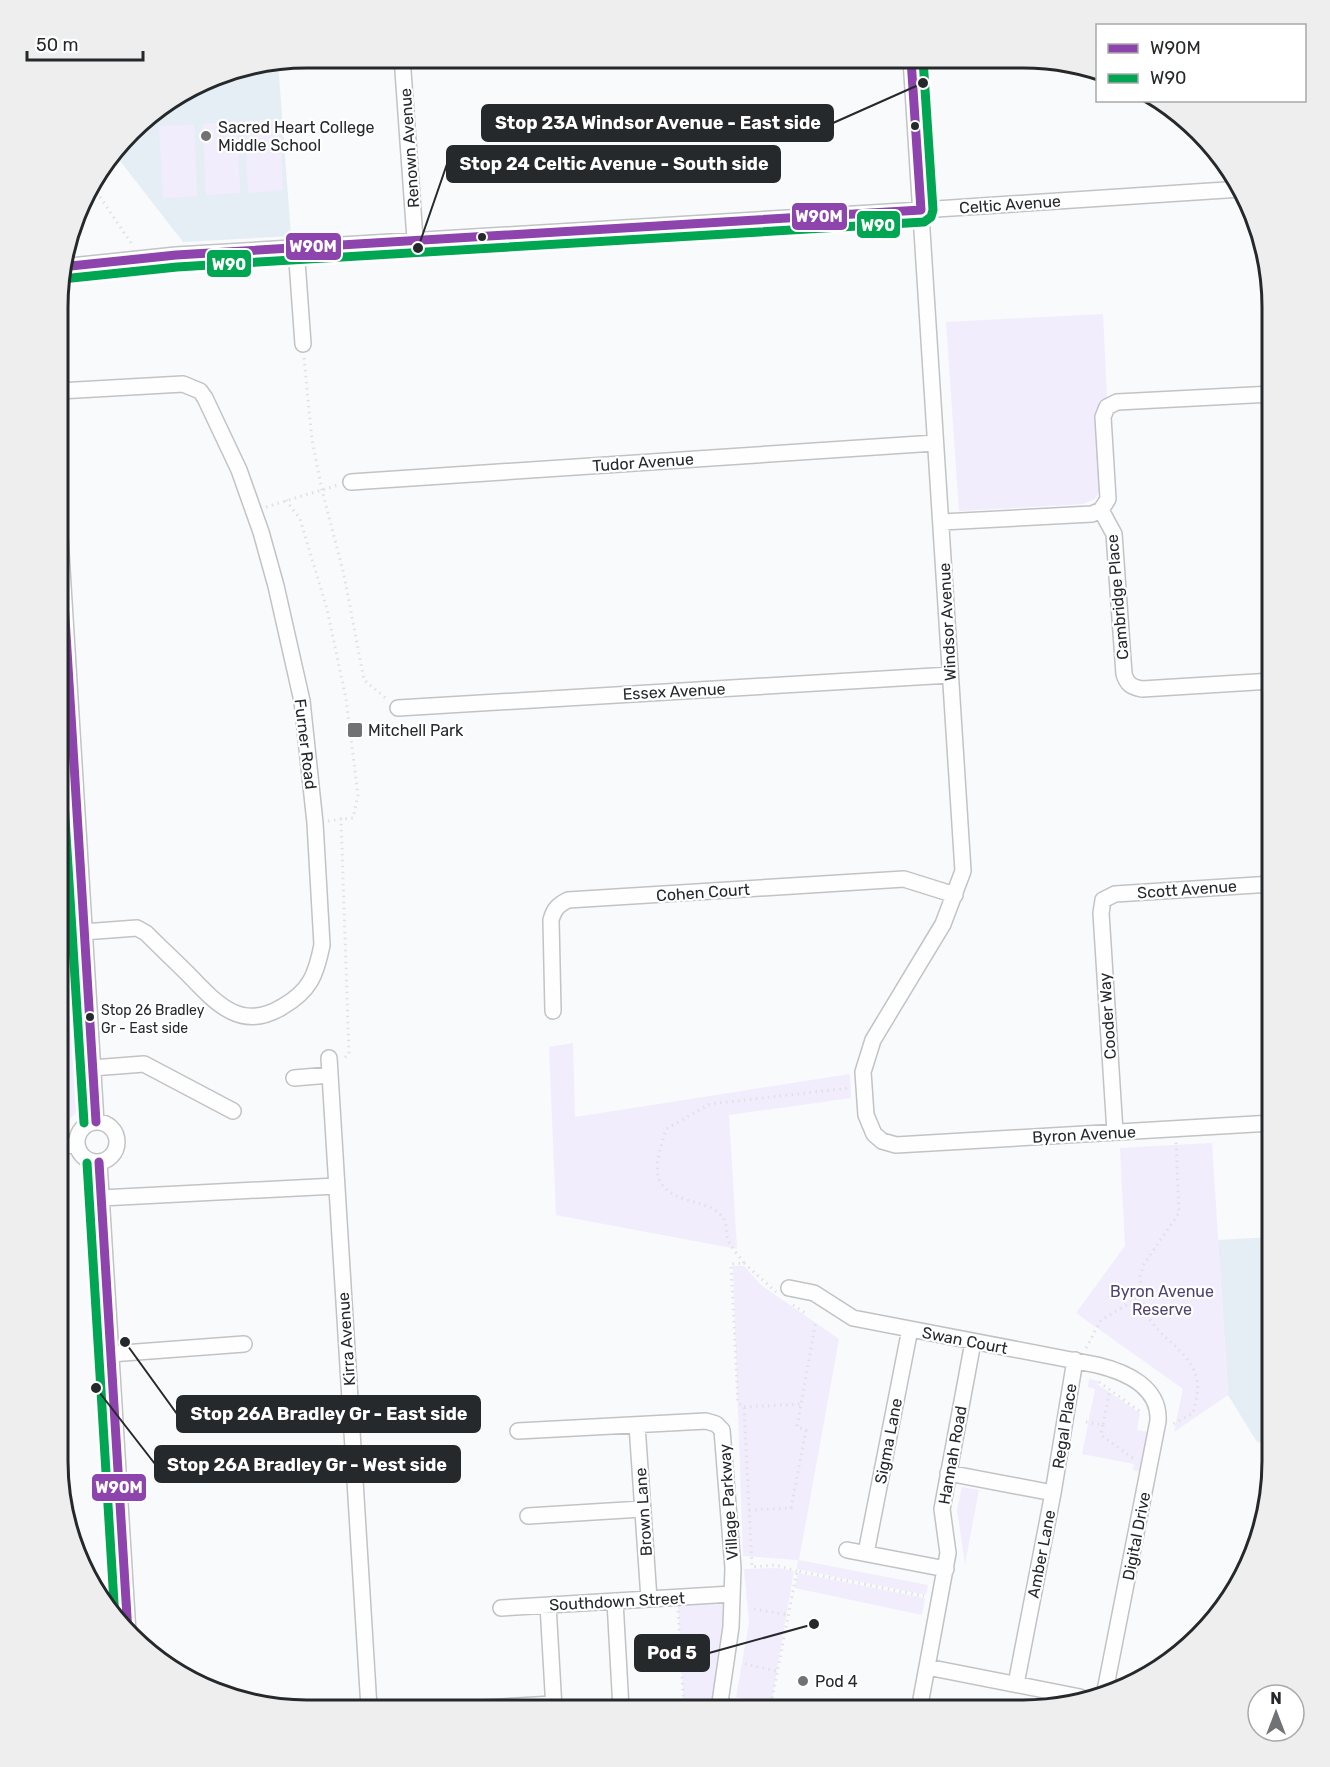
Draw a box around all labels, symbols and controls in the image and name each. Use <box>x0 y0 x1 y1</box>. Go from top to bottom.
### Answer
scale bar <box>27 24 142 62</box>
legend <box>1096 24 1306 102</box>
text: 50 m <box>36 34 79 56</box>
text: W90M <box>1150 37 1201 59</box>
text: W90 <box>1150 67 1187 89</box>
street label: Renown Avenue <box>396 87 423 209</box>
callout: Stop 23A Windsor Avenue - East side <box>482 105 833 141</box>
text: Stop 23A Windsor Avenue - East side <box>495 112 821 134</box>
place label: Sacred Heart College Middle School <box>218 118 375 155</box>
unlabelled marker <box>909 120 921 132</box>
marker: Sacred Heart College Middle School <box>199 129 213 143</box>
callout: Stop 24 Celtic Avenue - South side <box>447 146 780 182</box>
text: Stop 24 Celtic Avenue - South side <box>459 153 769 175</box>
street label: Celtic Avenue <box>958 191 1062 218</box>
line badge: W90M <box>791 202 848 231</box>
text: W90M <box>795 207 843 226</box>
line badge: W90 <box>856 210 901 239</box>
text: W90 <box>861 216 895 235</box>
unlabelled marker <box>476 231 488 243</box>
line badge: W90M <box>285 232 342 261</box>
text: W90M <box>289 237 337 256</box>
line badge: W90 <box>206 249 252 278</box>
text: W90 <box>212 255 246 274</box>
street label: Tudor Avenue <box>592 449 694 476</box>
street label: Cambridge Place <box>1103 533 1132 661</box>
street label: Windsor Avenue <box>935 562 960 682</box>
street label: Essex Avenue <box>622 679 726 704</box>
street label: Furner Road <box>291 698 320 790</box>
marker: Mitchell Park <box>346 721 364 739</box>
place label: Mitchell Park <box>368 721 464 740</box>
street label: Scott Avenue <box>1137 877 1238 902</box>
street label: Cohen Court <box>656 880 751 905</box>
street label: Cooder Way <box>1095 972 1120 1060</box>
place label: Stop 26 Bradley Gr - East side <box>101 1002 205 1037</box>
marker: Stop 26 Bradley Gr - East side <box>84 1011 96 1023</box>
street label: Byron Avenue <box>1032 1122 1136 1147</box>
park label: Byron Avenue Reserve <box>1110 1282 1214 1319</box>
street label: Kirra Avenue <box>334 1291 359 1386</box>
street label: Swan Court <box>920 1323 1009 1358</box>
street label: Regal Place <box>1048 1382 1081 1470</box>
callout: Stop 26A Bradley Gr - East side <box>177 1396 480 1432</box>
street label: Sigma Lane <box>871 1397 906 1486</box>
text: Stop 26A Bradley Gr - East side <box>191 1403 468 1425</box>
street label: Hannah Road <box>934 1404 971 1506</box>
street label: Village Parkway <box>715 1443 742 1561</box>
callout: Stop 26A Bradley Gr - West side <box>155 1446 460 1482</box>
text: Stop 26A Bradley Gr - West side <box>167 1454 447 1476</box>
street label: Brown Lane <box>631 1467 656 1557</box>
line badge: W90M <box>91 1473 147 1502</box>
text: W90M <box>95 1478 143 1497</box>
street label: Digital Drive <box>1119 1490 1154 1582</box>
street label: Amber Lane <box>1024 1508 1059 1600</box>
street label: Southdown Street <box>549 1588 685 1615</box>
callout: Pod 5 <box>635 1635 709 1671</box>
text: Pod 5 <box>647 1642 697 1664</box>
place label: Pod 4 <box>815 1672 858 1691</box>
marker: Pod 4 <box>796 1674 810 1688</box>
north arrow <box>1246 1683 1306 1743</box>
text: N <box>1270 1689 1282 1708</box>

